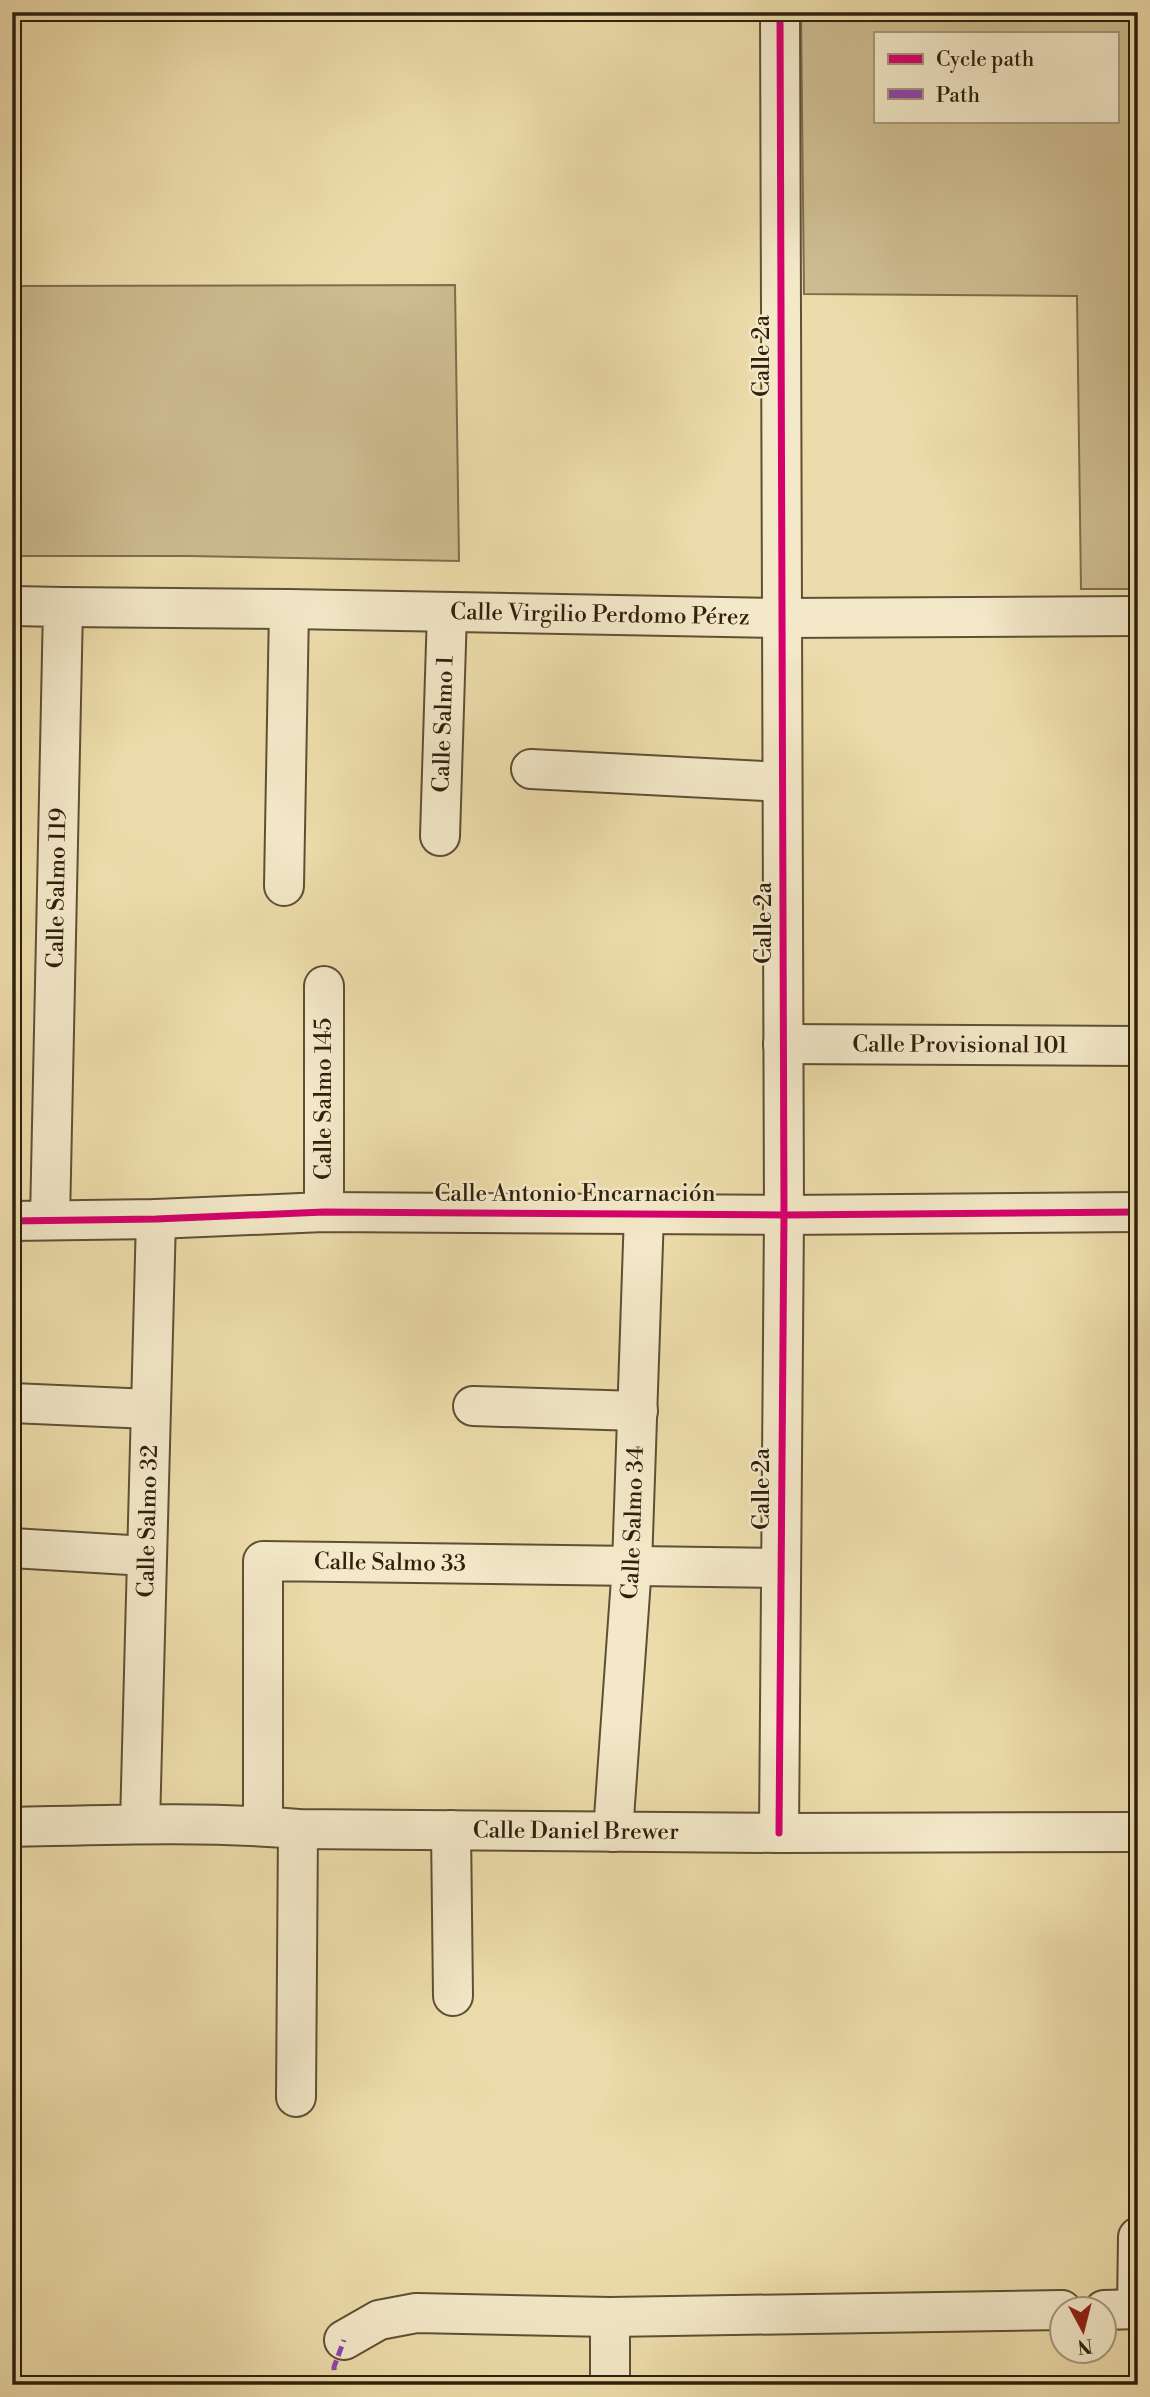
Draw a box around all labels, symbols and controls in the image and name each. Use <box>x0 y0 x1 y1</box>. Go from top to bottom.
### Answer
legend <box>874 32 1118 122</box>
text: Cycle path <box>936 47 1035 73</box>
text: Path <box>936 83 981 109</box>
street label: Calle 2a <box>748 315 776 397</box>
street label: Calle Virgilio Perdomo Pérez <box>450 598 750 631</box>
street label: Calle Salmo 1 <box>427 655 460 793</box>
street label: Calle Salmo 119 <box>42 807 72 969</box>
street label: Calle 2a <box>750 882 778 964</box>
street label: Calle Salmo 145 <box>310 1018 338 1180</box>
street label: Calle Provisional 101 <box>852 1030 1068 1060</box>
street label: Calle Antonio Encarnación <box>435 1180 716 1208</box>
street label: Calle Salmo 32 <box>132 1444 164 1598</box>
street label: Calle Salmo 34 <box>616 1445 650 1600</box>
street label: Calle 2a <box>748 1448 776 1530</box>
street label: Calle Salmo 33 <box>314 1548 466 1578</box>
street label: Calle Daniel Brewer <box>473 1816 679 1846</box>
north arrow <box>1048 2296 1118 2366</box>
text: N <box>1076 2333 1094 2359</box>

